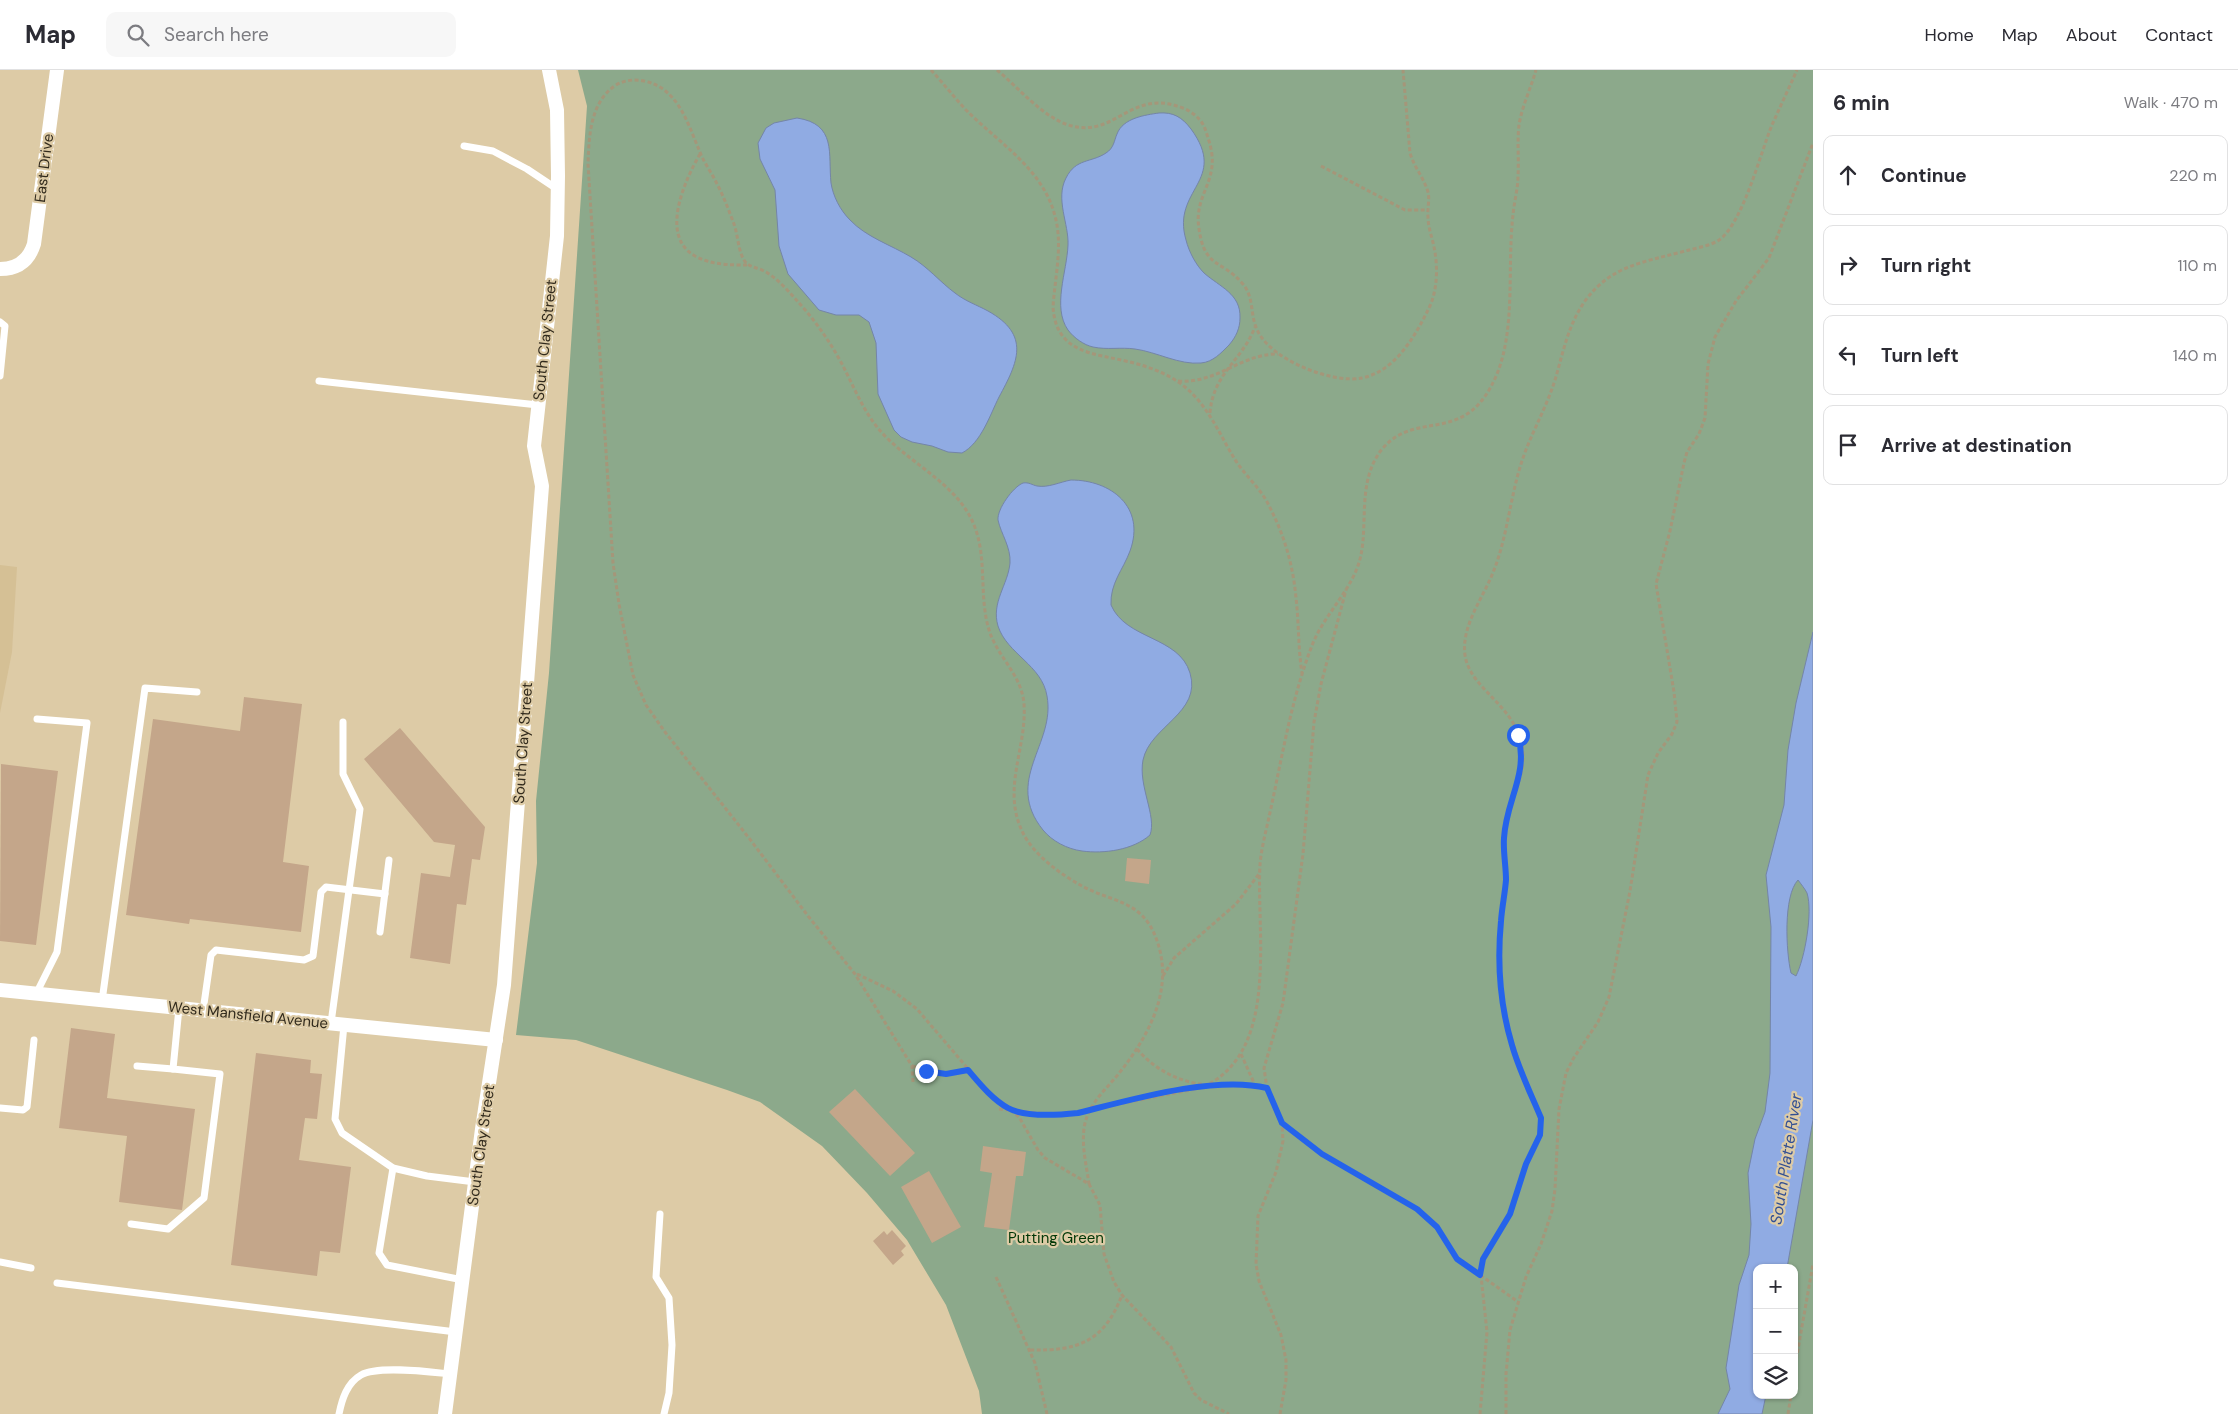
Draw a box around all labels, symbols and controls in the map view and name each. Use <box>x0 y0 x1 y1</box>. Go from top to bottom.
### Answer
search box <box>106 12 456 57</box>
text: Map <box>25 19 76 50</box>
icon: search <box>124 21 152 49</box>
text: Search here <box>164 22 269 47</box>
text: Home <box>1924 23 1974 47</box>
text: Map <box>2002 23 2038 47</box>
text: About <box>2066 23 2117 47</box>
text: Contact <box>2145 23 2213 47</box>
text: 6 min <box>1833 89 1890 117</box>
text: Walk · 470 m <box>2124 92 2218 113</box>
street label: East Drive <box>30 132 58 204</box>
icon: ahead <box>1834 161 1862 189</box>
text: Continue <box>1881 163 1967 188</box>
text: 220 m <box>2169 165 2217 186</box>
icon: right <box>1834 251 1862 279</box>
text: Turn right <box>1881 253 1971 278</box>
text: 110 m <box>2178 255 2217 276</box>
street label: South Clay Street <box>529 278 561 401</box>
icon: left <box>1834 341 1862 369</box>
text: Turn left <box>1881 343 1959 368</box>
text: 140 m <box>2173 345 2217 366</box>
icon: arrive <box>1834 431 1862 459</box>
text: Arrive at destination <box>1881 433 2072 458</box>
street label: South Clay Street <box>509 682 537 804</box>
route start <box>1507 724 1530 747</box>
street label: West Mansfield Avenue <box>167 997 329 1033</box>
route end <box>915 1060 938 1083</box>
street label: South Clay Street <box>463 1083 499 1207</box>
water label: South Platte River <box>1765 1091 1807 1226</box>
park label: Putting Green <box>1008 1228 1104 1248</box>
map controls <box>1753 1264 1798 1399</box>
button: + <box>1753 1264 1798 1309</box>
button: − <box>1753 1309 1798 1354</box>
button: layers <box>1753 1354 1798 1399</box>

